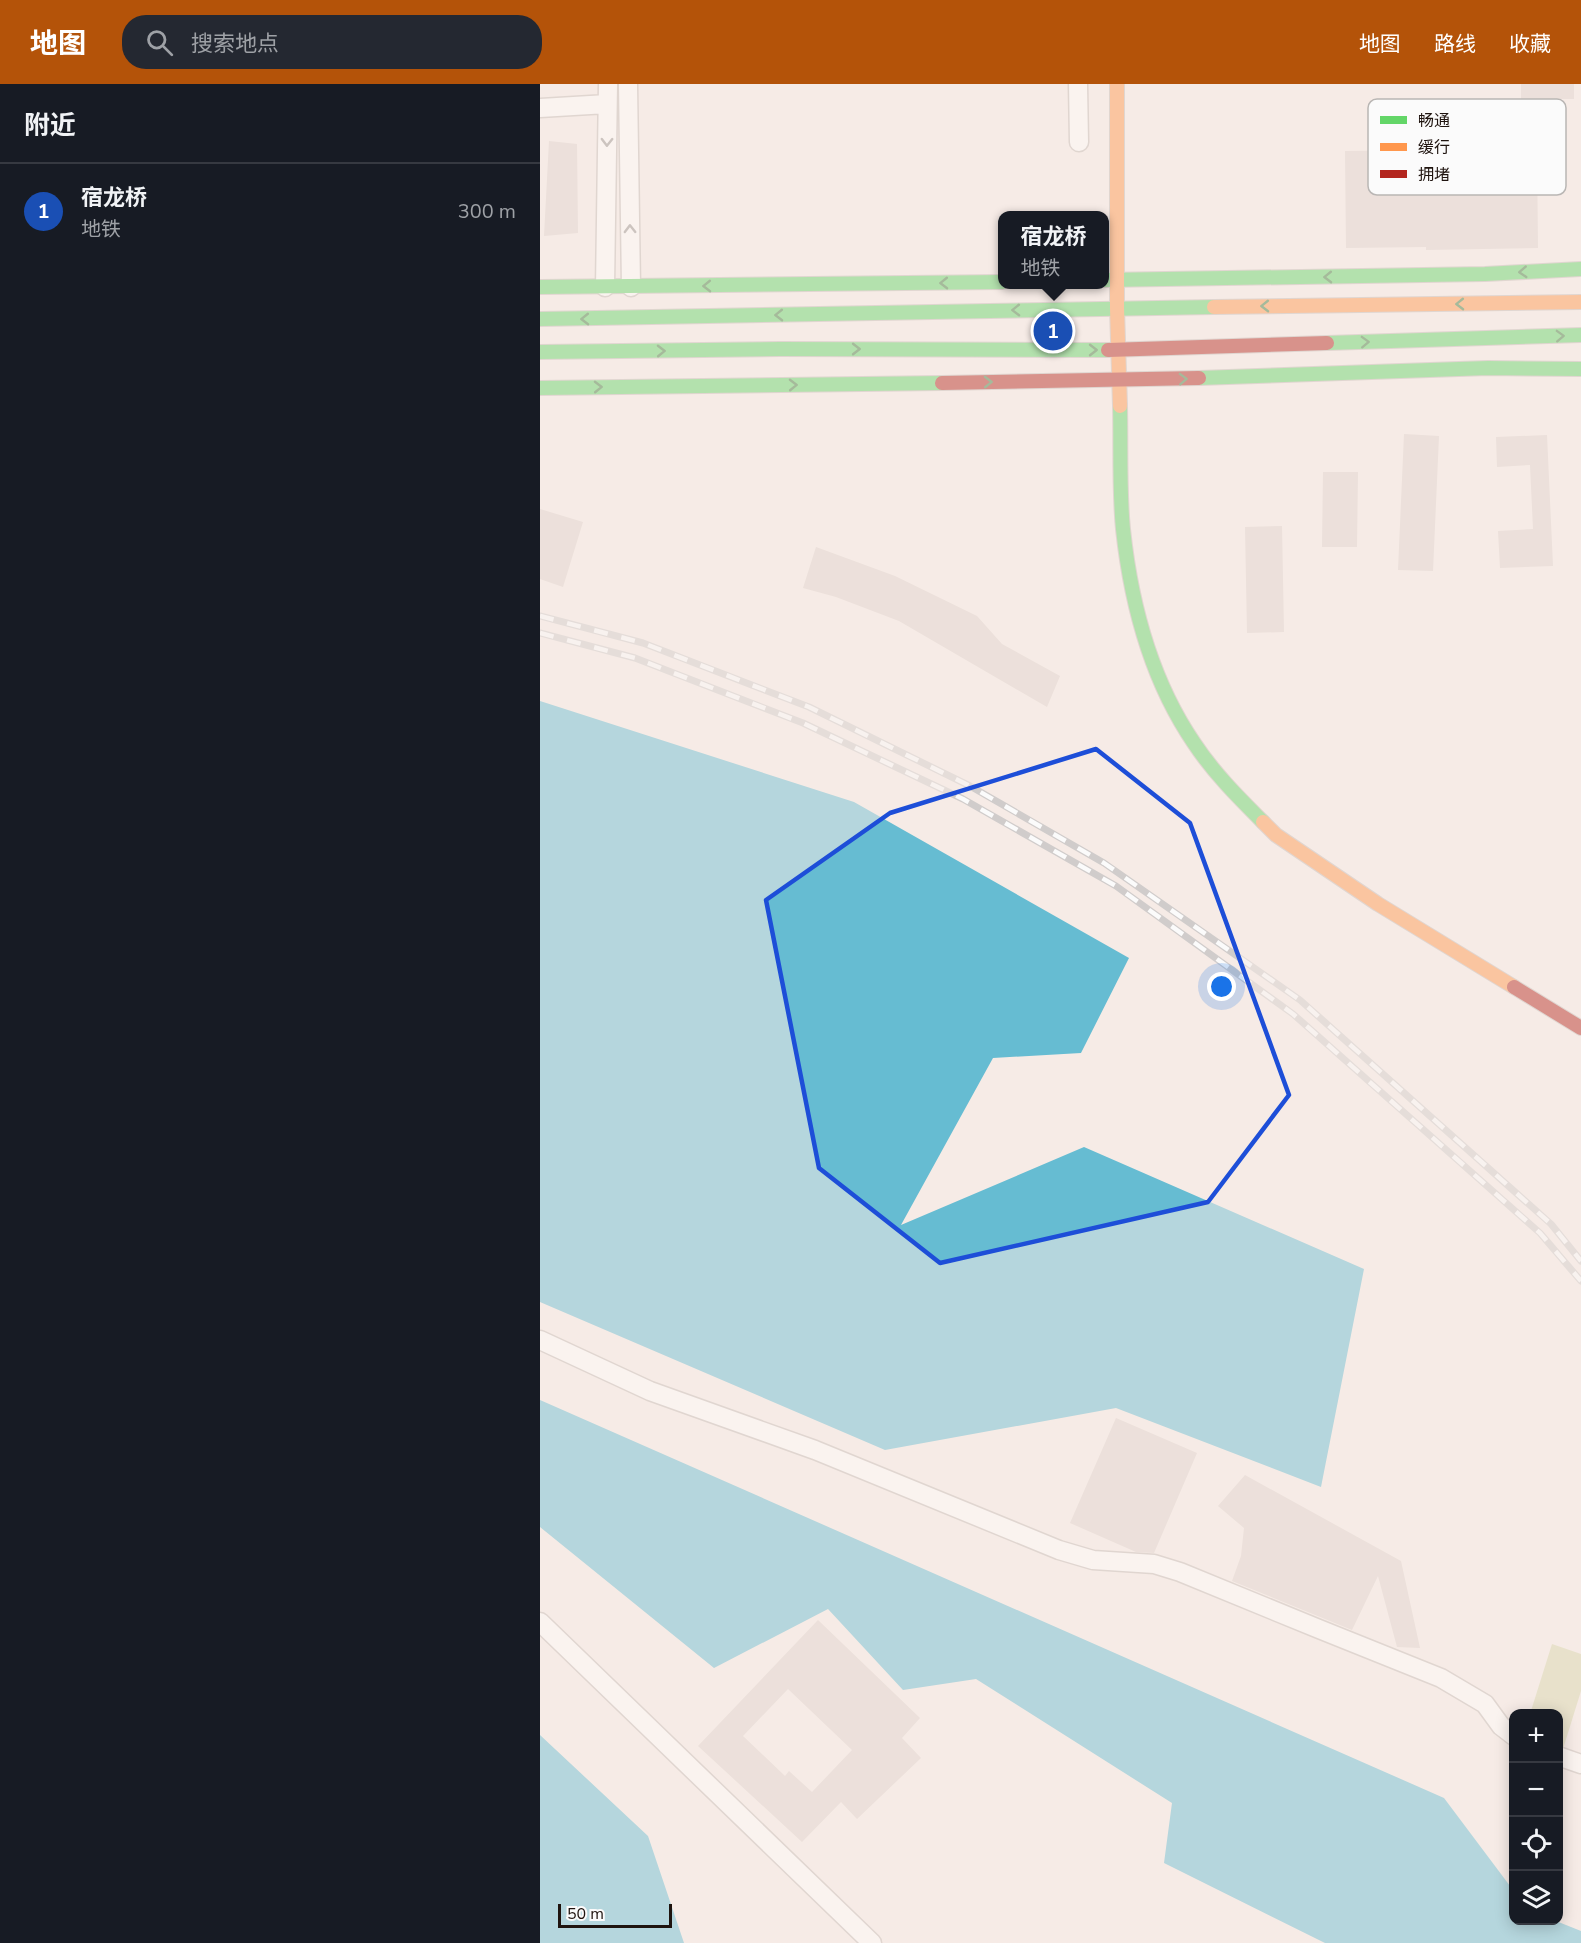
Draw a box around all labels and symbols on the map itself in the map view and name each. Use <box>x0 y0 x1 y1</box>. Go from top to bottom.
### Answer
legend <box>1368 99 1566 195</box>
text: 畅通 <box>1418 110 1450 132</box>
text: 缓行 <box>1418 137 1450 159</box>
one-way arrow <box>601 138 613 147</box>
text: 拥堵 <box>1418 164 1450 186</box>
one-way arrow <box>624 224 636 233</box>
one-way arrow <box>1518 266 1527 279</box>
one-way arrow <box>1323 271 1332 283</box>
one-way arrow <box>939 276 948 289</box>
one-way arrow <box>702 280 711 292</box>
one-way arrow <box>1455 298 1464 310</box>
one-way arrow <box>1260 300 1269 313</box>
one-way arrow <box>1012 304 1021 316</box>
pin: 1 <box>1034 308 1072 354</box>
one-way arrow <box>775 309 784 321</box>
one-way arrow <box>580 312 589 325</box>
one-way arrow <box>1556 329 1565 342</box>
one-way arrow <box>1361 335 1370 348</box>
one-way arrow <box>852 343 861 355</box>
one-way arrow <box>1089 344 1098 356</box>
one-way arrow <box>657 345 666 357</box>
one-way arrow <box>1179 372 1188 385</box>
one-way arrow <box>984 376 993 389</box>
one-way arrow <box>789 379 798 391</box>
one-way arrow <box>594 381 603 393</box>
your location <box>1207 972 1236 1001</box>
scale bar <box>558 1901 672 1928</box>

